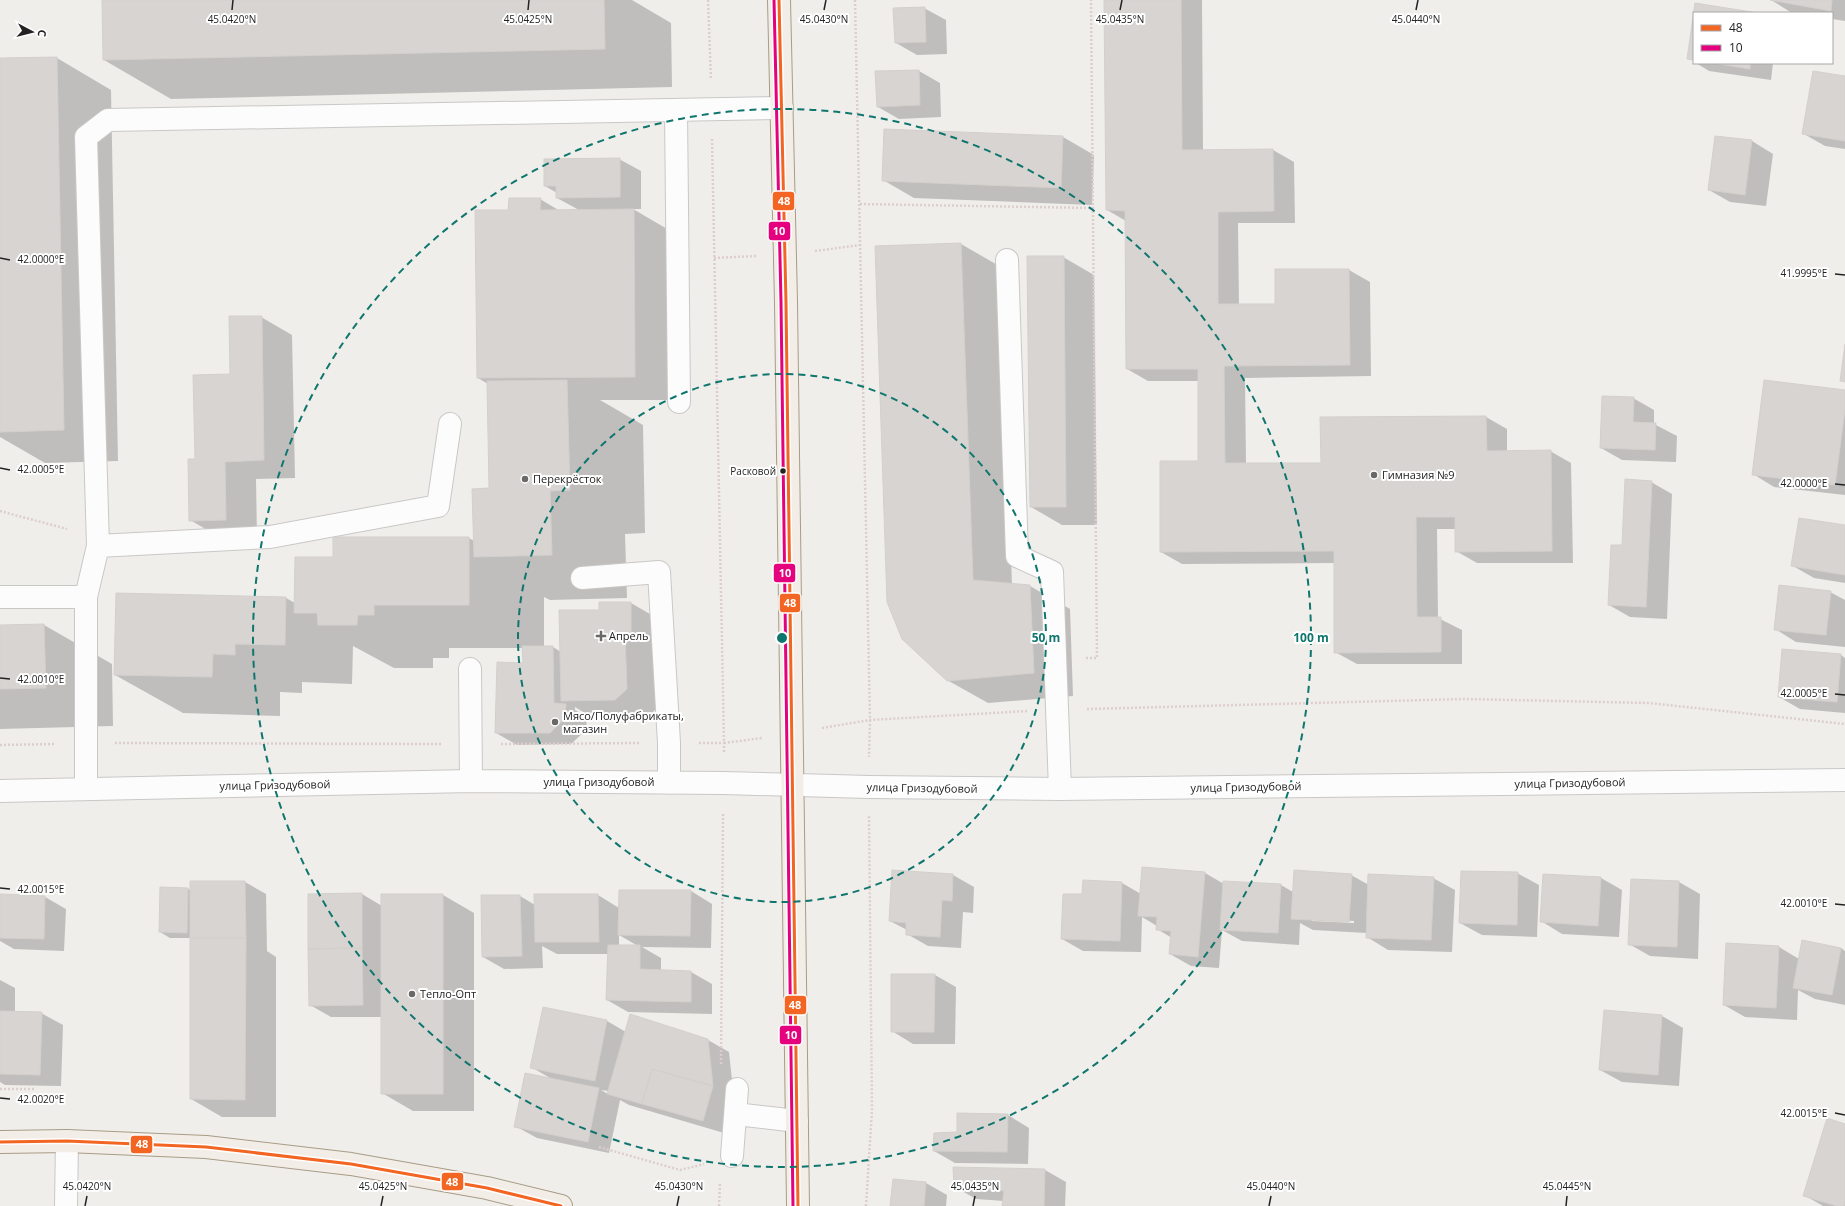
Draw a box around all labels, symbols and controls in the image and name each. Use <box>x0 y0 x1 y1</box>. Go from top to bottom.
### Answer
north arrow <box>12 12 52 52</box>
text: 45.0420°N <box>208 12 256 26</box>
text: 45.0425°N <box>504 12 552 26</box>
text: 45.0430°N <box>800 12 848 26</box>
text: 45.0435°N <box>1096 12 1144 26</box>
text: 45.0440°N <box>1392 12 1440 26</box>
legend <box>1693 12 1833 64</box>
text: 48 <box>1729 19 1743 36</box>
text: С <box>35 29 50 38</box>
text: 10 <box>1729 39 1743 56</box>
line badge: 48 <box>772 191 795 211</box>
text: 48 <box>778 193 790 208</box>
line badge: 10 <box>768 221 791 241</box>
text: 10 <box>773 223 785 238</box>
text: 42.0000°E <box>18 252 64 266</box>
text: 41.9995°E <box>1781 266 1827 280</box>
text: 42.0005°E <box>18 462 64 476</box>
place label: Расковой <box>730 464 776 478</box>
marker: Расковой <box>778 466 788 476</box>
place label: Гимназия №9 <box>1382 467 1455 482</box>
marker: Гимназия №9 <box>1369 470 1379 480</box>
place label: Перекрёсток <box>533 471 602 486</box>
marker: Перекрёсток <box>520 474 530 484</box>
text: 42.0000°E <box>1781 476 1827 490</box>
line badge: 10 <box>773 563 796 583</box>
text: 10 <box>779 565 791 580</box>
line badge: 48 <box>779 593 801 613</box>
text: 48 <box>784 595 796 610</box>
place label: Апрель <box>609 628 648 643</box>
text: 50 m <box>1032 629 1060 646</box>
text: 100 m <box>1293 629 1329 646</box>
marker: Апрель <box>596 631 606 641</box>
centre of rings <box>775 631 789 645</box>
text: 42.0010°E <box>18 672 64 686</box>
text: 42.0005°E <box>1781 686 1827 700</box>
place label: Мясо/Полуфабрикаты, магазин <box>563 708 684 736</box>
marker: Мясо/Полуфабрикаты, магазин <box>550 717 560 727</box>
street label: улица Гризодубовой <box>544 774 654 789</box>
street label: улица Гризодубовой <box>1514 774 1626 791</box>
street label: улица Гризодубовой <box>219 776 331 793</box>
street label: улица Гризодубовой <box>1190 778 1302 795</box>
street label: улица Гризодубовой <box>866 779 978 796</box>
text: 42.0015°E <box>18 882 64 896</box>
text: 42.0010°E <box>1781 896 1827 910</box>
place label: Тепло-Опт <box>420 986 476 1001</box>
marker: Тепло-Опт <box>407 989 417 999</box>
line badge: 48 <box>784 995 807 1015</box>
text: 48 <box>789 997 801 1012</box>
line badge: 10 <box>779 1025 802 1045</box>
text: 10 <box>785 1027 797 1042</box>
text: 42.0020°E <box>18 1092 64 1106</box>
text: 42.0015°E <box>1781 1106 1827 1120</box>
line badge: 48 <box>130 1135 153 1154</box>
text: 48 <box>136 1136 148 1151</box>
line badge: 48 <box>441 1172 464 1191</box>
text: 48 <box>446 1174 458 1189</box>
text: 45.0420°N <box>63 1179 111 1193</box>
text: 45.0425°N <box>359 1179 407 1193</box>
text: 45.0430°N <box>655 1179 703 1193</box>
text: 45.0435°N <box>951 1179 999 1193</box>
text: 45.0440°N <box>1247 1179 1295 1193</box>
text: 45.0445°N <box>1543 1179 1591 1193</box>

